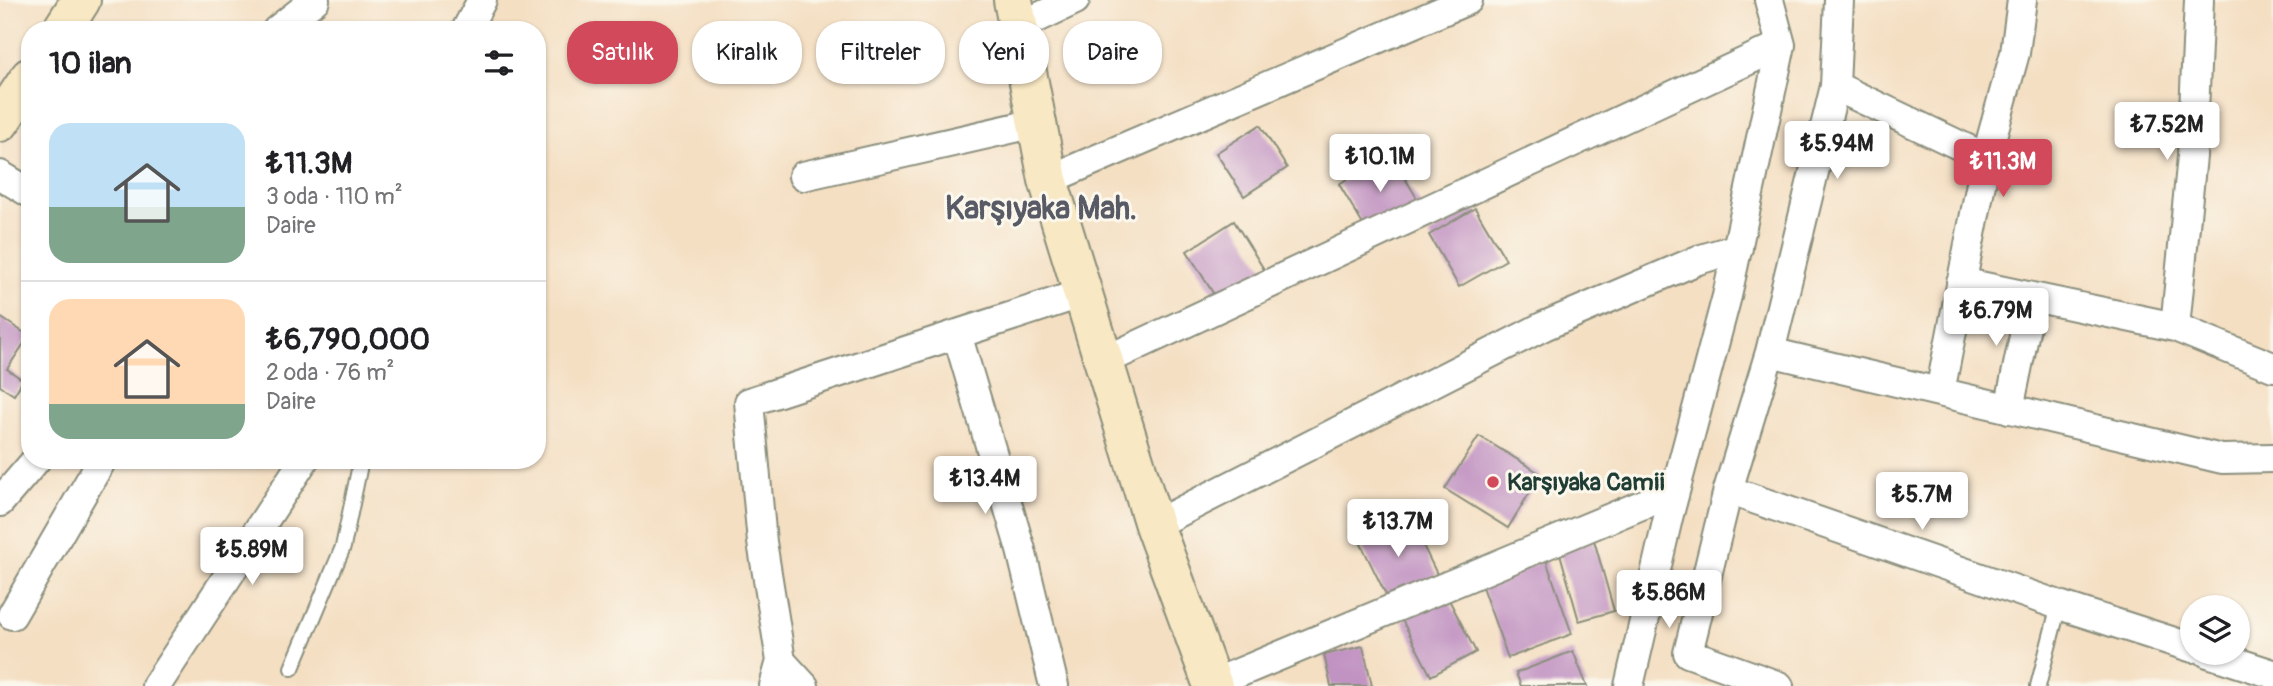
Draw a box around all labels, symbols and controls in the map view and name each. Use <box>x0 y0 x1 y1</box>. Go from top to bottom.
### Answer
chip: Satılık <box>567 21 678 84</box>
chip: Kiralık <box>692 21 802 84</box>
chip: Filtreler <box>816 21 945 84</box>
chip: Yeni <box>959 21 1049 84</box>
chip: Daire <box>1063 21 1162 84</box>
icon: filters <box>480 44 518 82</box>
text: 10 ilan <box>49 45 132 82</box>
pin: ₺7.52M <box>2110 102 2224 162</box>
text: ₺7.52M <box>2131 110 2203 139</box>
pin: ₺5.94M <box>1780 122 1894 181</box>
text: ₺5.94M <box>1800 129 1874 158</box>
pin: ₺10.1M <box>1323 134 1437 194</box>
pin: ₺11.3M <box>1946 140 2060 199</box>
text: ₺10.1M <box>1345 142 1415 171</box>
text: ₺11.3M <box>266 145 352 182</box>
text: ₺11.3M <box>1970 147 2036 176</box>
icon: home <box>105 151 189 235</box>
text: 3 oda · 110 m² <box>266 182 403 211</box>
district label: Karşıyaka Mah. <box>945 189 1137 229</box>
text: Daire <box>266 211 315 240</box>
pin: ₺6.79M <box>1939 288 2053 348</box>
text: ₺6.79M <box>1960 296 2032 325</box>
text: ₺6,790,000 <box>266 321 430 358</box>
icon: home <box>105 327 189 411</box>
text: 2 oda · 76 m² <box>266 358 394 387</box>
text: Daire <box>266 387 315 416</box>
pin: ₺13.4M <box>928 456 1042 516</box>
text: ₺13.4M <box>950 464 1020 493</box>
place label: Karşıyaka Camii <box>1507 468 1665 497</box>
pin: ₺5.7M <box>1873 472 1971 532</box>
marker: Karşıyaka Camii <box>1485 474 1501 490</box>
text: ₺5.7M <box>1892 480 1952 509</box>
pin: ₺13.7M <box>1341 500 1455 559</box>
text: ₺13.7M <box>1363 507 1433 536</box>
pin: ₺5.89M <box>195 528 309 587</box>
text: ₺5.89M <box>216 535 288 564</box>
pin: ₺5.86M <box>1612 570 1726 630</box>
text: ₺5.86M <box>1633 578 1705 607</box>
map controls <box>2180 595 2250 665</box>
button: layers <box>2180 595 2250 665</box>

